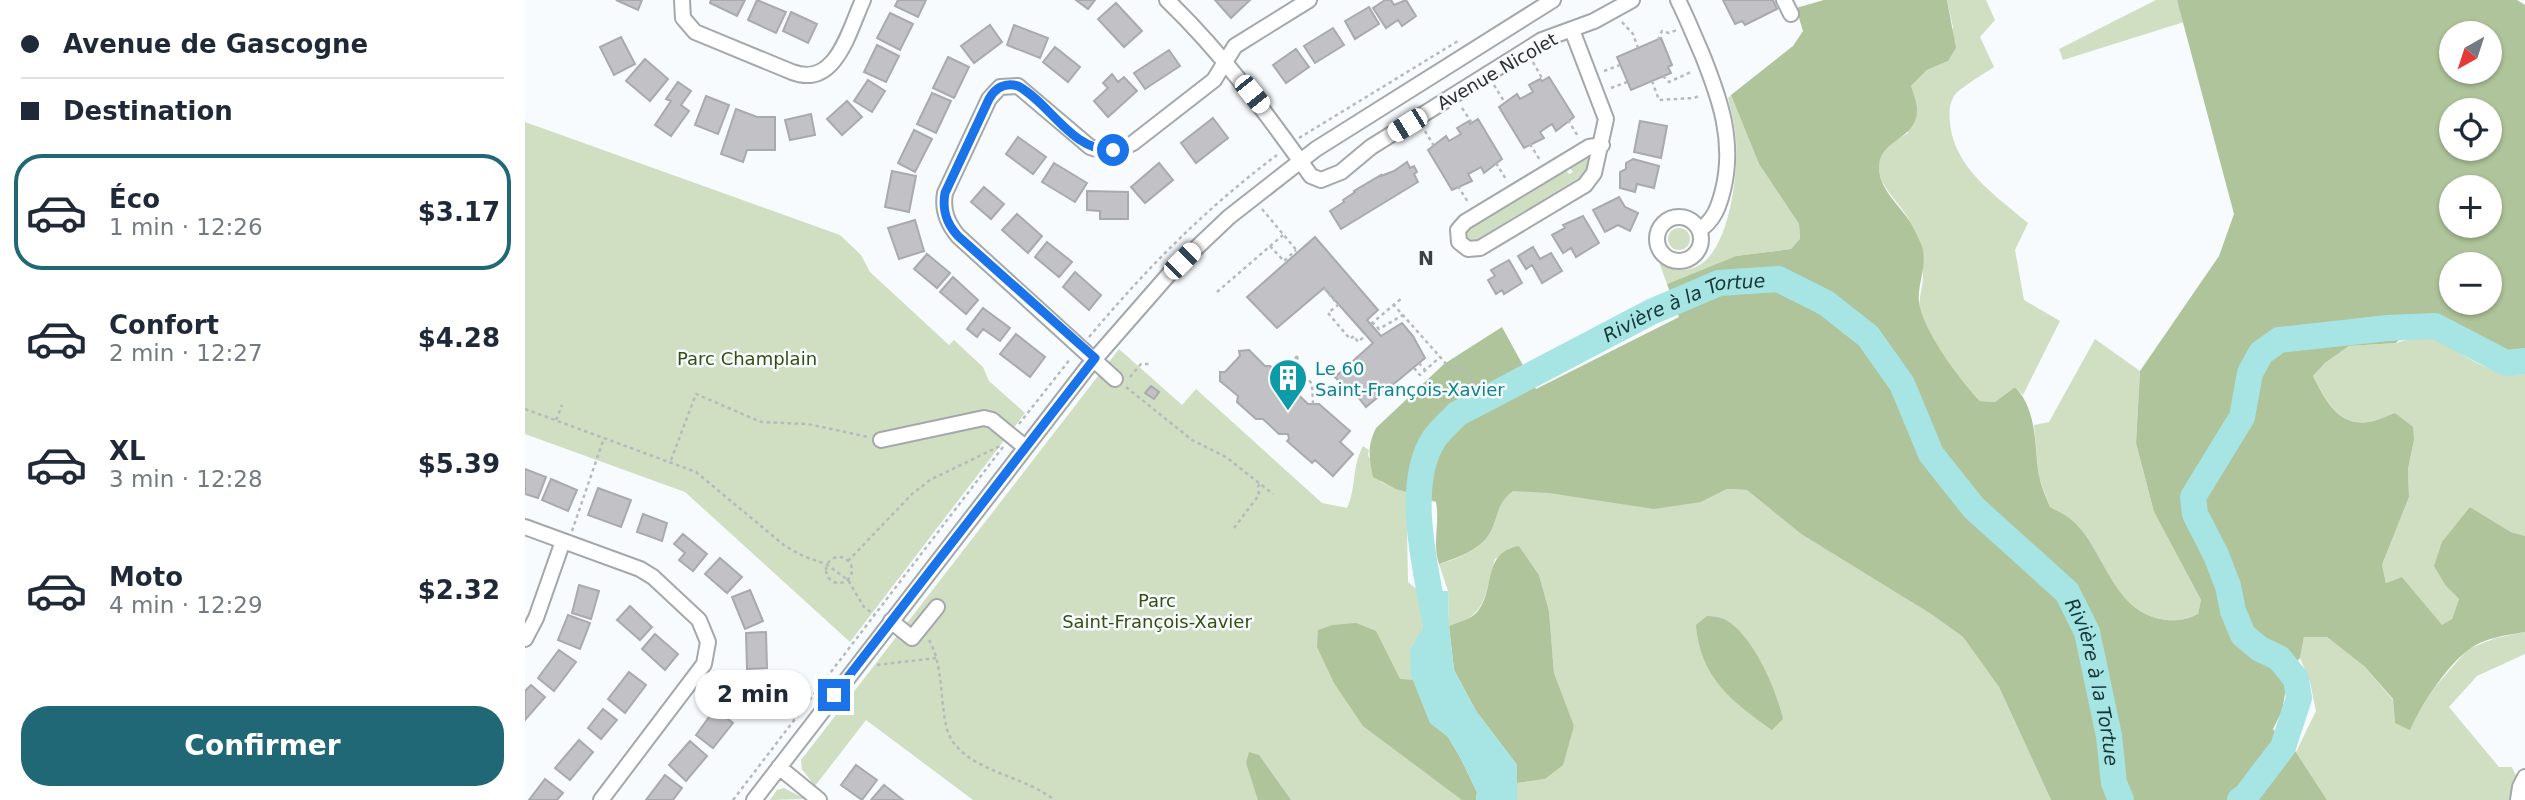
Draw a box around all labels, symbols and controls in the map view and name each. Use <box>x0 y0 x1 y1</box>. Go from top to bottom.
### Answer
north arrow <box>2439 21 2503 84</box>
map controls <box>2439 21 2502 315</box>
street label: Avenue Nicolet <box>1433 28 1561 114</box>
text: Avenue de Gascogne <box>63 29 368 59</box>
car <box>1231 71 1274 117</box>
text: Destination <box>63 96 233 126</box>
button: locate <box>2439 98 2502 161</box>
car <box>1384 105 1431 145</box>
route start <box>1097 134 1129 166</box>
button: + <box>2439 175 2502 238</box>
icon: car <box>25 181 88 244</box>
text: Éco <box>109 184 160 214</box>
text: $3.17 <box>418 197 500 227</box>
text: 1 min · 12:26 <box>109 214 263 240</box>
car <box>1160 239 1205 283</box>
district label: N <box>1418 247 1434 269</box>
button: − <box>2439 252 2502 315</box>
water label: Rivière à la Tortue <box>1599 269 1766 346</box>
icon: car <box>25 307 88 370</box>
text: Confort <box>109 310 219 340</box>
text: $4.28 <box>418 323 500 353</box>
text: 2 min · 12:27 <box>109 340 263 366</box>
park label: Parc Champlain <box>677 348 817 369</box>
building icon: Le 60 Saint-François-Xavier <box>1267 357 1309 412</box>
place label: Le 60 Saint-François-Xavier <box>1315 358 1505 400</box>
icon: car <box>25 433 88 496</box>
text: XL <box>109 436 146 466</box>
text: $5.39 <box>418 449 500 479</box>
text: 3 min · 12:28 <box>109 466 263 492</box>
icon: car <box>25 559 88 622</box>
text: Moto <box>109 562 183 592</box>
text: $2.32 <box>418 575 500 605</box>
park label: Parc Saint-François-Xavier <box>1062 590 1252 632</box>
text: 4 min · 12:29 <box>109 592 263 618</box>
water label: Rivière à la Tortue <box>2061 594 2123 767</box>
callout: 2 min <box>694 670 809 720</box>
route end <box>818 679 850 711</box>
text: 2 min <box>717 681 789 707</box>
button: Confirmer <box>21 706 504 786</box>

